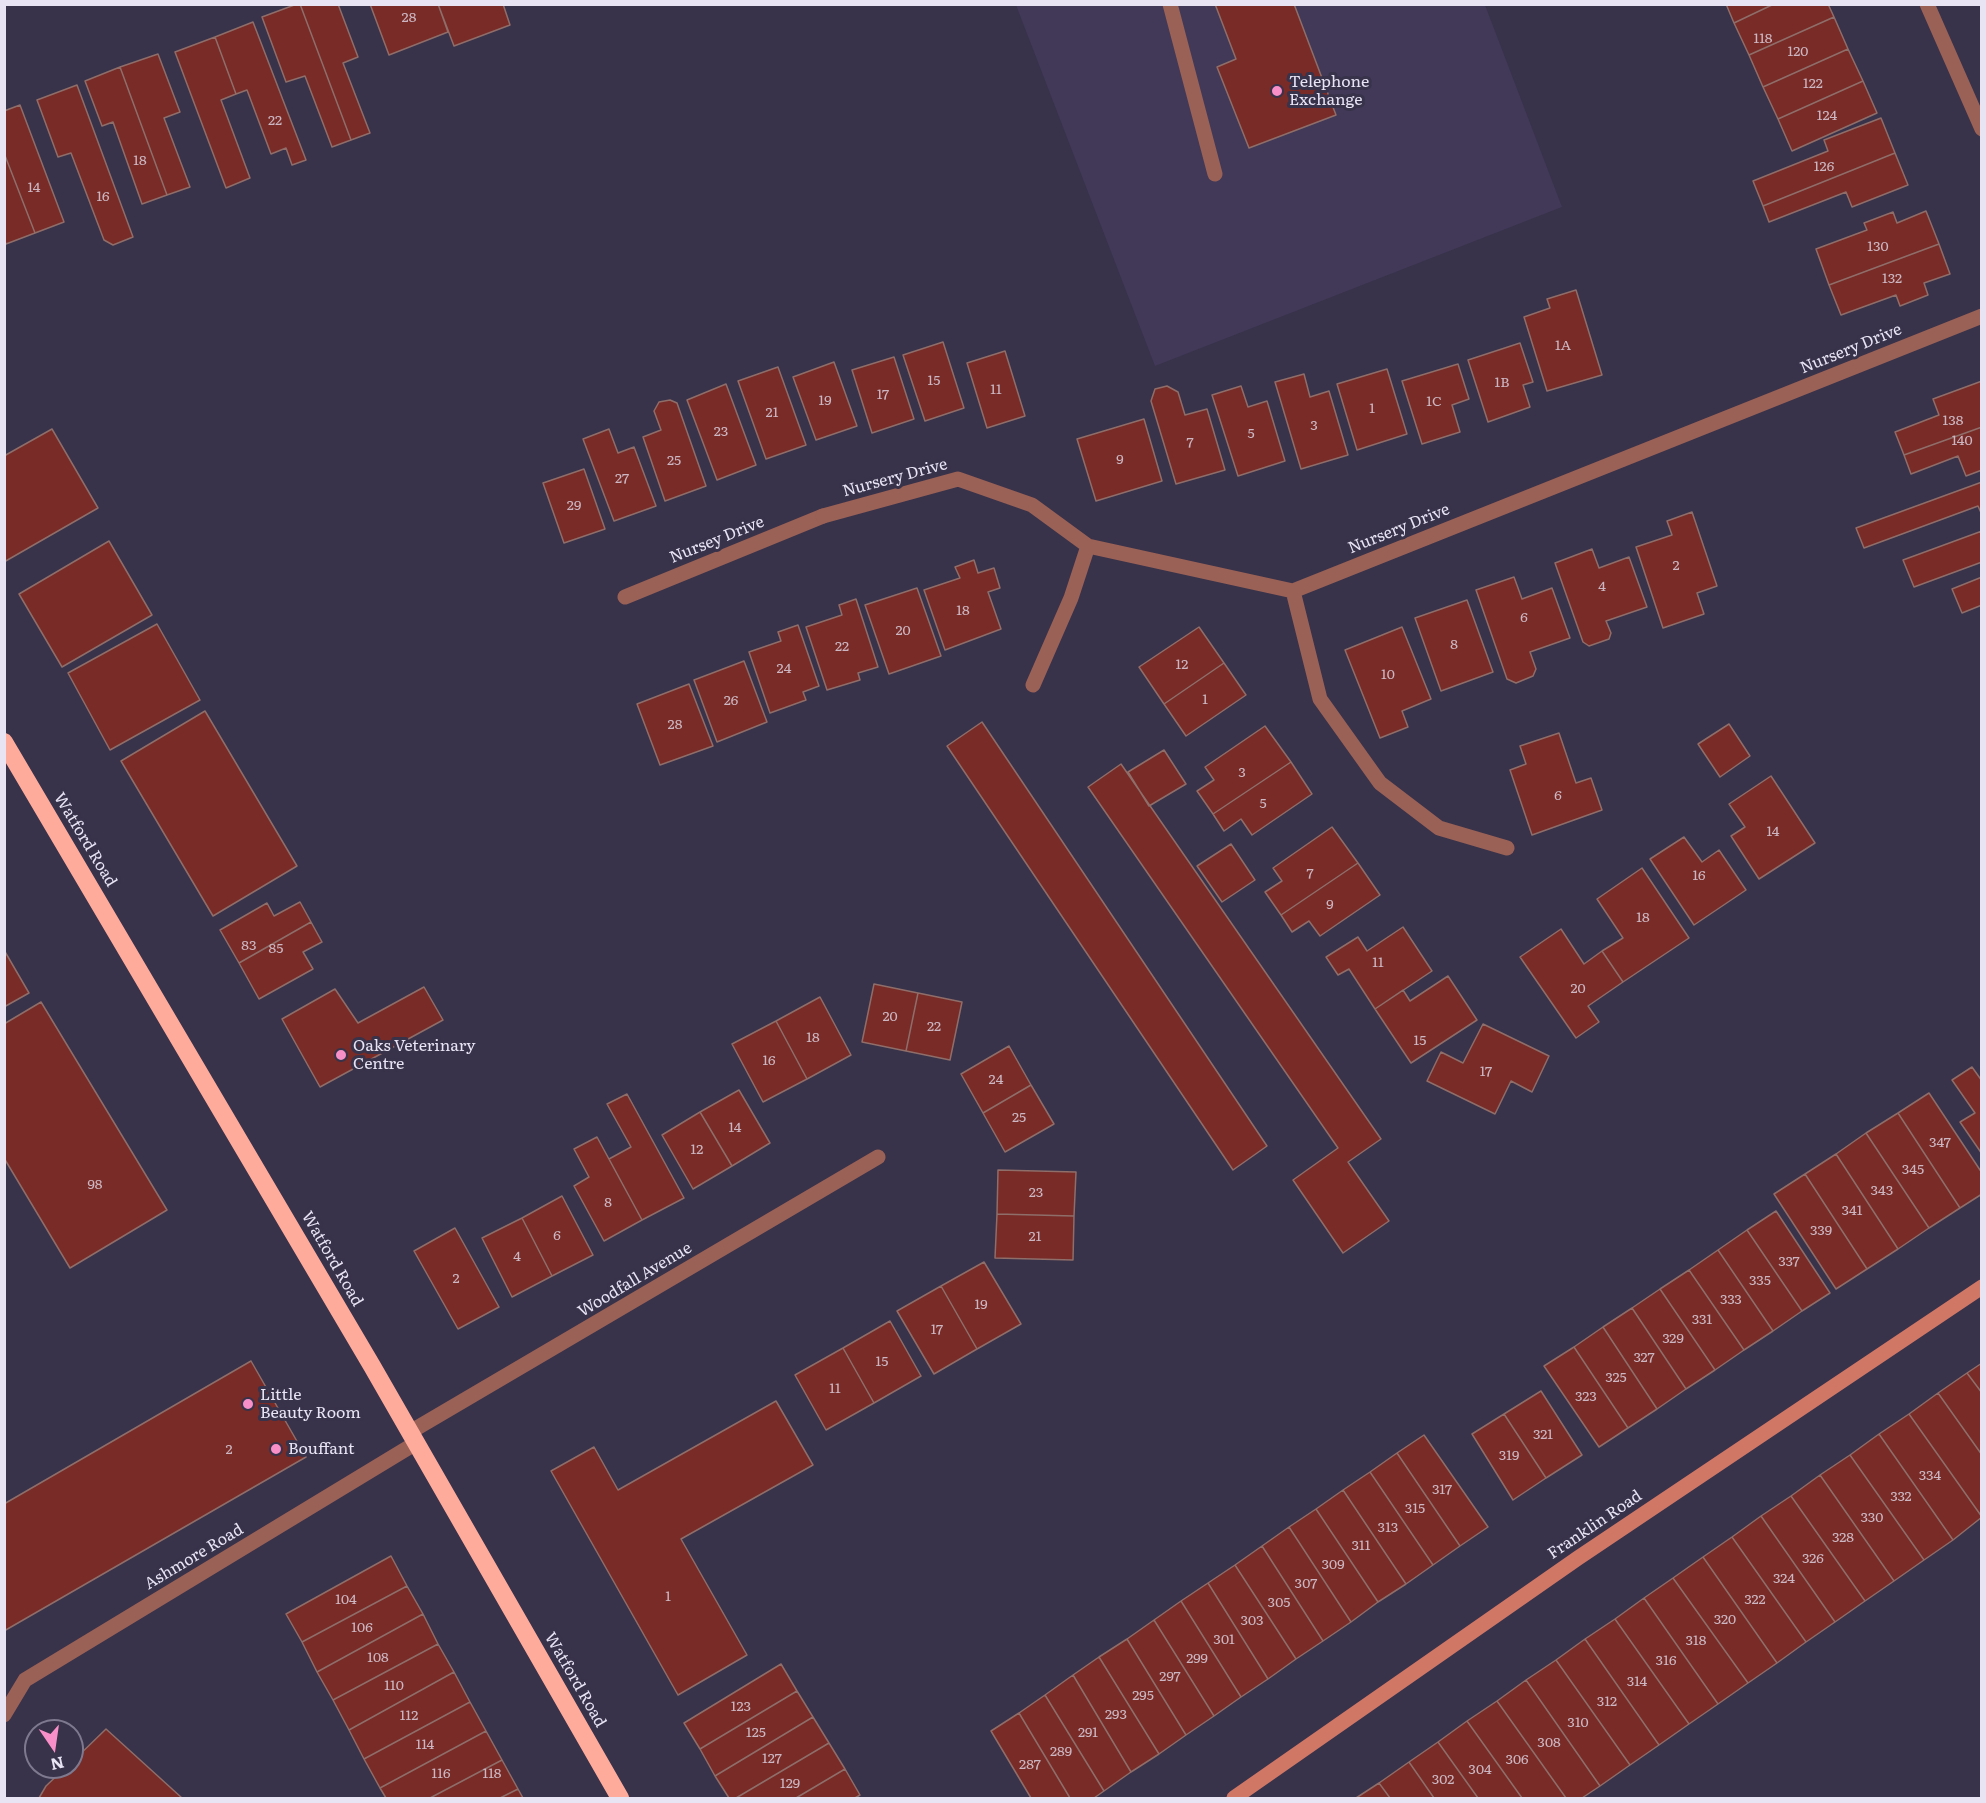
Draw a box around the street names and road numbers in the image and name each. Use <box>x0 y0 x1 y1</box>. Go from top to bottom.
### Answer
street label: Nursery Drive <box>1797 320 1905 378</box>
street label: Nursery Drive <box>840 455 950 501</box>
street label: Nursery Drive <box>1345 500 1453 558</box>
street label: Nursey Drive <box>667 512 767 568</box>
street label: Watford Road <box>49 789 121 891</box>
street label: Watford Road <box>297 1208 367 1310</box>
street label: Woodfall Avenue <box>575 1238 695 1322</box>
street label: Franklin Road <box>1544 1487 1646 1563</box>
street label: Ashmore Road <box>141 1520 247 1594</box>
street label: Watford Road <box>540 1629 610 1731</box>

